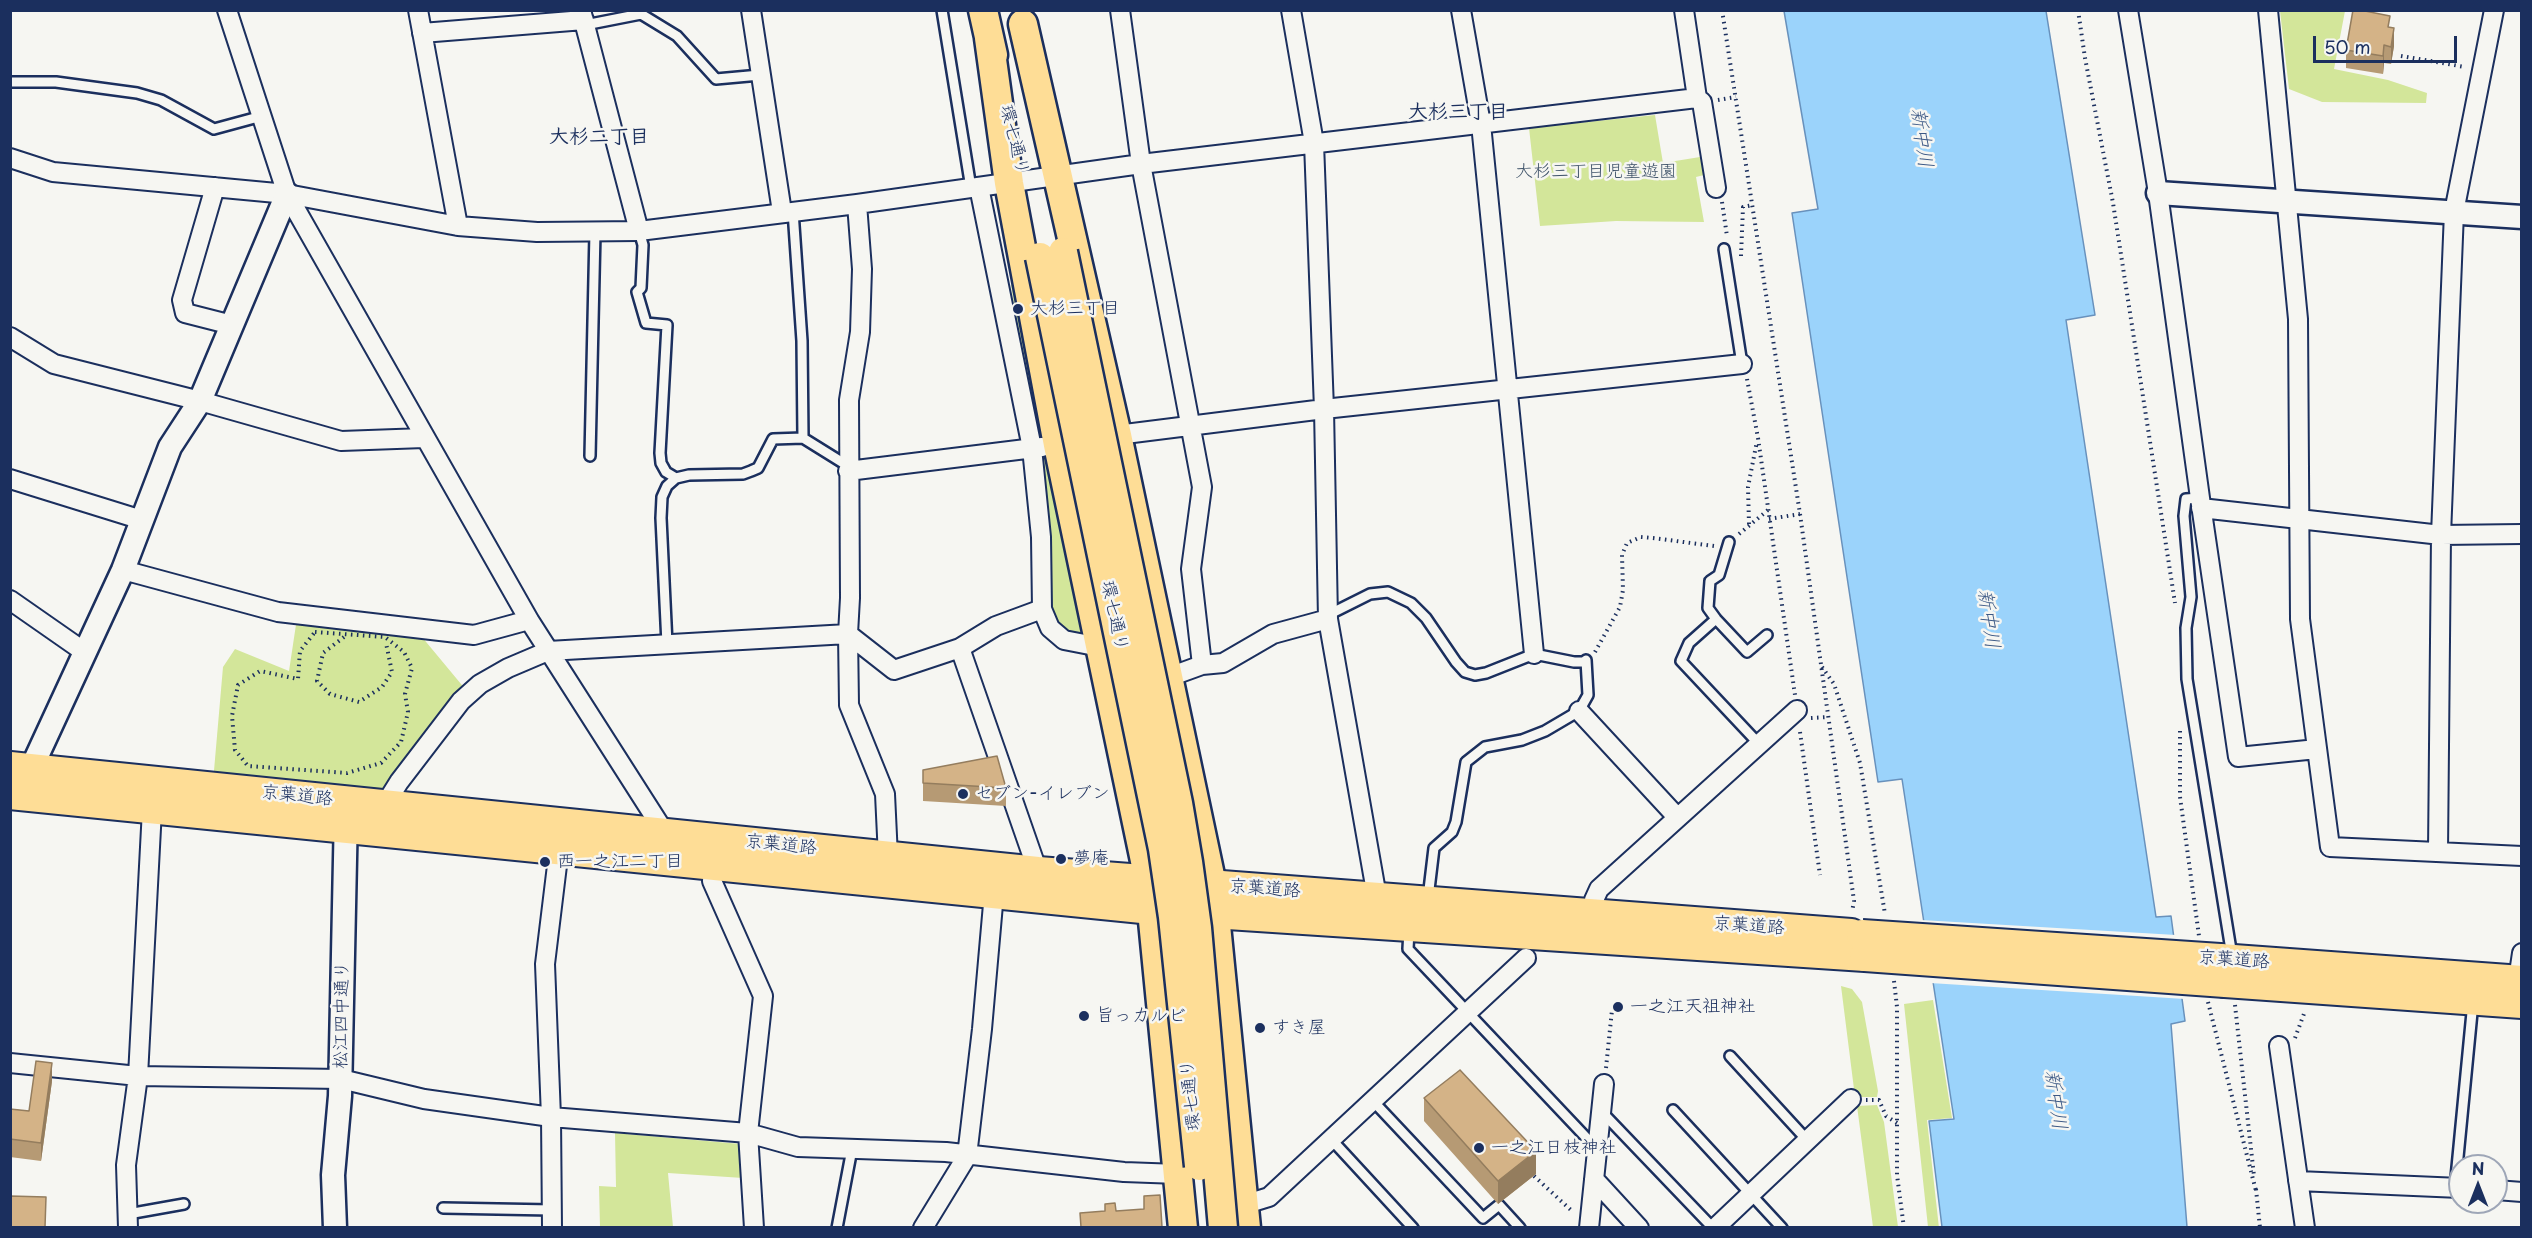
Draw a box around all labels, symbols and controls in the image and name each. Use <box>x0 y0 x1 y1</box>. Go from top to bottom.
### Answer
scale bar <box>2316 24 2460 62</box>
text: 50 m <box>2324 33 2371 60</box>
district label: 大杉三丁目 <box>1408 100 1508 124</box>
street label: 環七通り <box>995 102 1033 178</box>
water label: 新中川 <box>1905 107 1937 169</box>
district label: 大杉二丁目 <box>549 125 649 149</box>
park label: 大杉三丁目児童遊園 <box>1515 161 1677 183</box>
place label: 大杉三丁目 <box>1030 298 1120 320</box>
marker: 大杉三丁目 <box>1011 302 1025 316</box>
street label: 環七通り <box>1096 579 1132 653</box>
water label: 新中川 <box>1972 588 2004 650</box>
street label: 京葉道路 <box>260 781 334 811</box>
place label: セブン-イレブン <box>975 783 1110 805</box>
marker: セブン-イレブン <box>956 787 970 801</box>
street label: 京葉道路 <box>744 830 818 860</box>
place label: 夢庵 <box>1073 848 1109 870</box>
place label: 西一之江二丁目 <box>557 851 683 873</box>
marker: 夢庵 <box>1054 852 1068 866</box>
marker: 西一之江二丁目 <box>538 855 552 869</box>
street label: 京葉道路 <box>1228 876 1302 902</box>
street label: 京葉道路 <box>1712 913 1786 939</box>
street label: 京葉道路 <box>2197 947 2271 973</box>
street label: 松江四中通り <box>330 961 354 1069</box>
place label: 一之江天祖神社 <box>1630 996 1756 1018</box>
marker: 一之江天祖神社 <box>1611 1000 1625 1014</box>
place label: 旨っカルビ <box>1096 1005 1186 1027</box>
marker: 旨っカルビ <box>1077 1009 1091 1023</box>
place label: すき屋 <box>1272 1017 1326 1039</box>
marker: すき屋 <box>1253 1021 1267 1035</box>
street label: 環七通り <box>1176 1058 1206 1132</box>
water label: 新中川 <box>2039 1069 2071 1131</box>
place label: 一之江日枝神社 <box>1491 1137 1617 1159</box>
marker: 一之江日枝神社 <box>1472 1141 1486 1155</box>
north arrow <box>2448 1154 2508 1214</box>
text: N <box>2472 1156 2484 1180</box>

